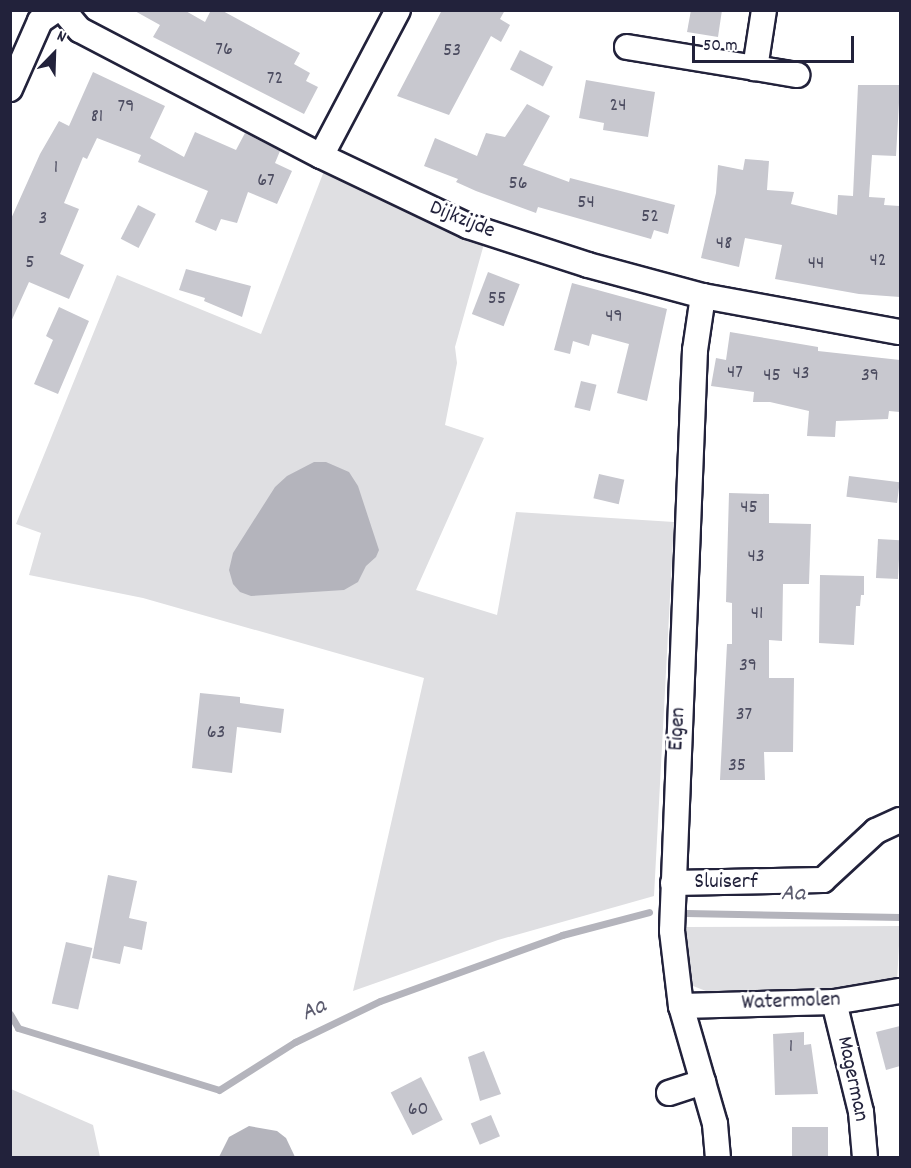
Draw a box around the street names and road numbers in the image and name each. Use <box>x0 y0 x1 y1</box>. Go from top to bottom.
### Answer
street label: Dijkzijde <box>425 195 499 245</box>
street label: Eigen <box>664 707 692 751</box>
street label: Sluiserf <box>694 870 758 896</box>
street label: Watermolen <box>741 987 841 1017</box>
street label: Magerman <box>830 1034 874 1124</box>

